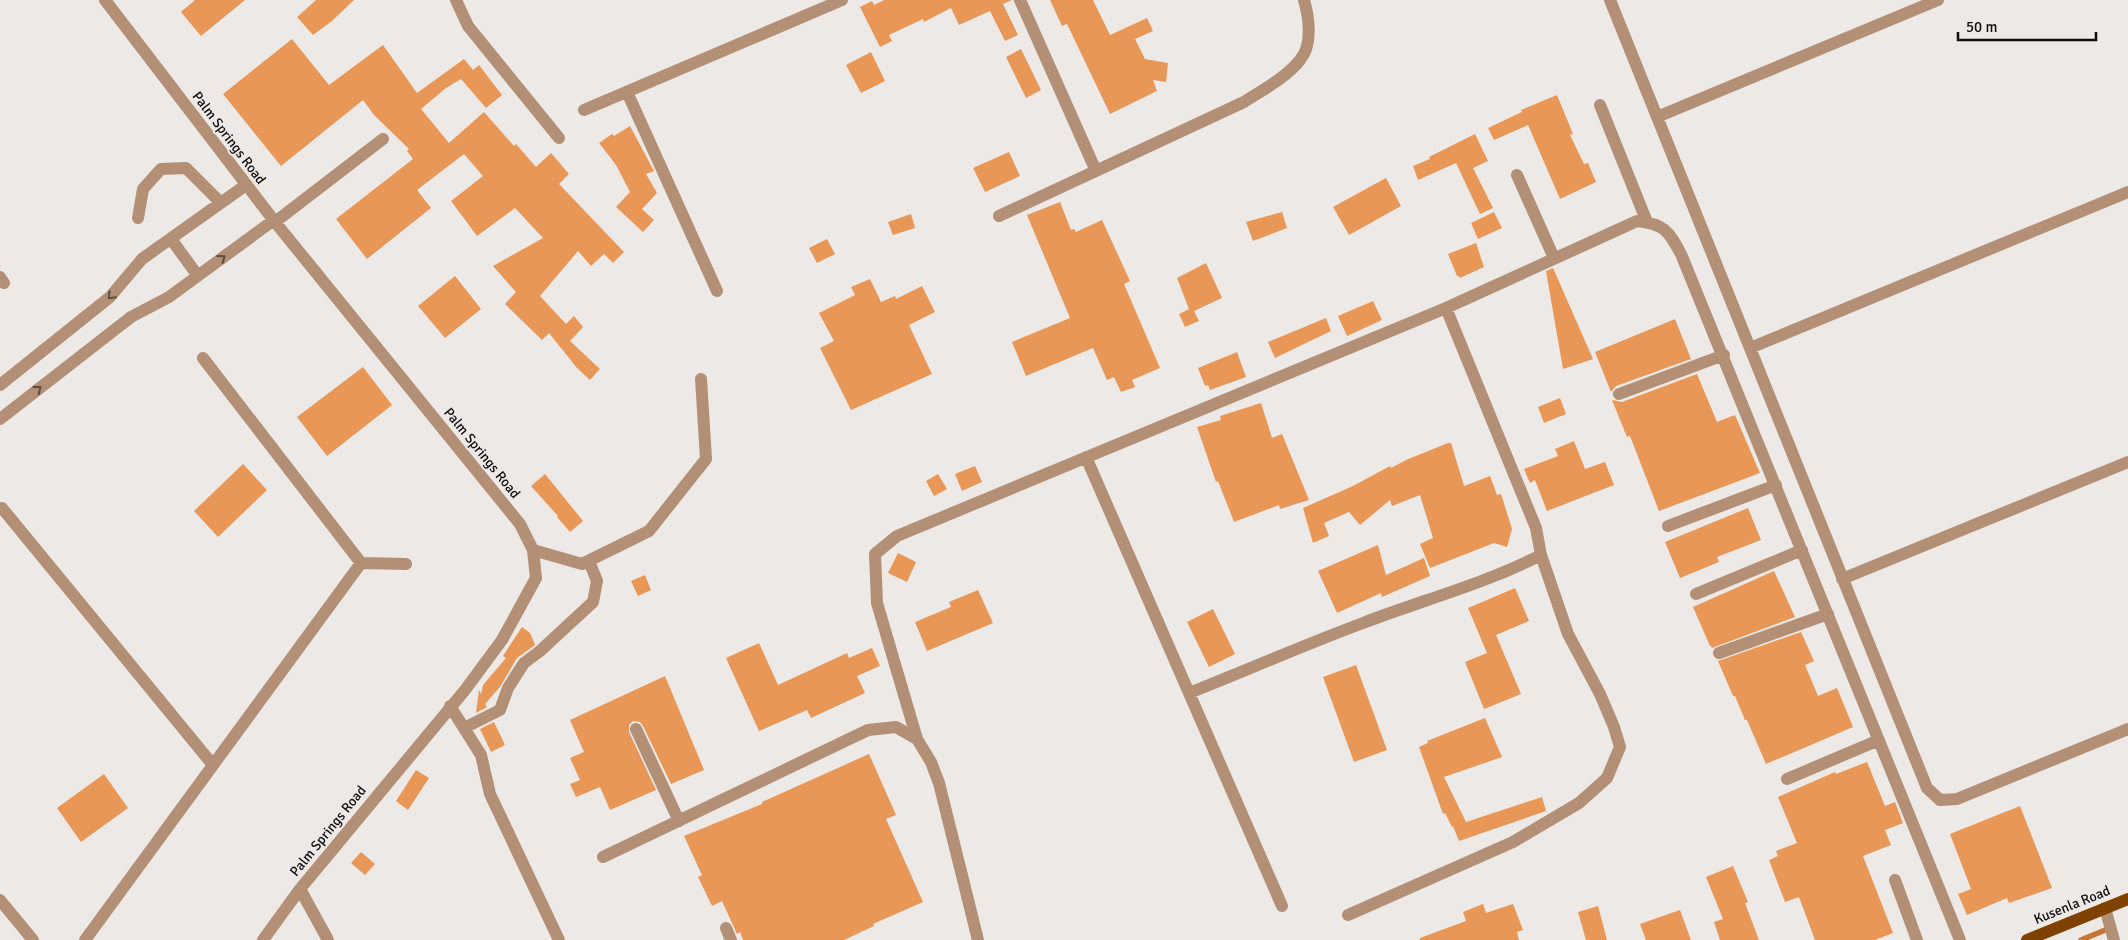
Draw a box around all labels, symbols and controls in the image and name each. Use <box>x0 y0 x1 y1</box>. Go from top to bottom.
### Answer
scale bar <box>1958 10 2096 42</box>
text: 50 m <box>1966 18 1997 36</box>
street label: Palm Springs Road <box>189 88 269 188</box>
one-way arrow <box>216 255 226 264</box>
one-way arrow <box>108 290 117 299</box>
one-way arrow <box>33 386 42 395</box>
street label: Palm Springs Road <box>440 404 524 502</box>
street label: Palm Springs Road <box>286 782 370 880</box>
street label: Kusenla Road <box>2031 882 2113 928</box>

